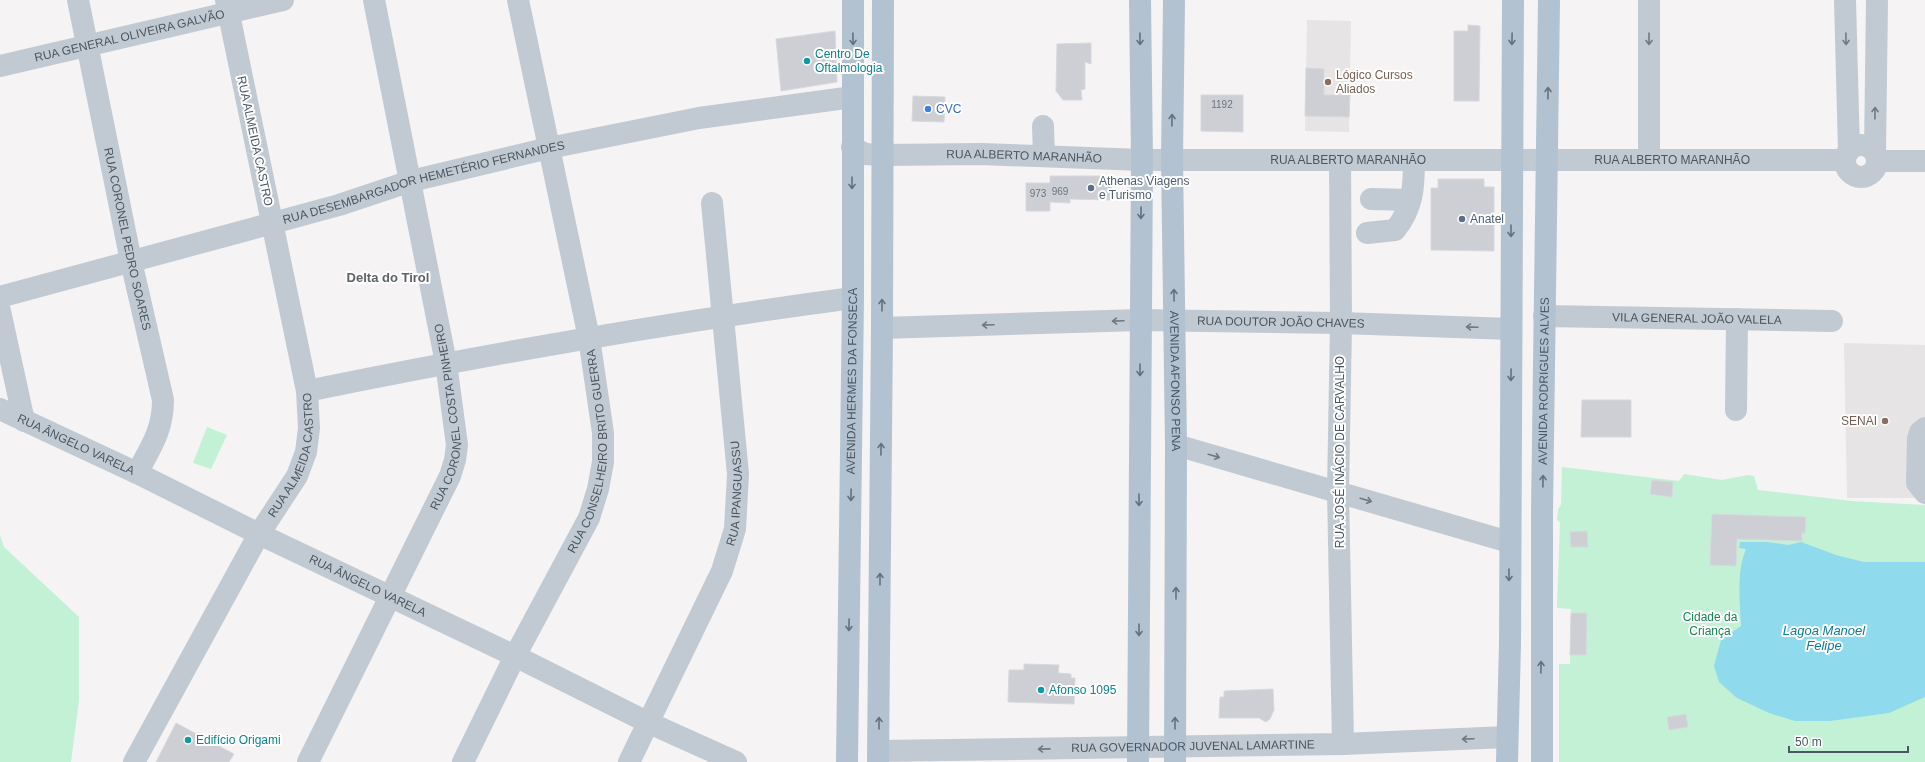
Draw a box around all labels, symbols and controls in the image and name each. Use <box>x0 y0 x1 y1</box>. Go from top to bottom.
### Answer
street label: RUA GENERAL OLIVEIRA GALVÃO <box>33 7 226 65</box>
one-way arrow <box>849 32 857 45</box>
one-way arrow <box>1136 32 1144 45</box>
one-way arrow <box>1508 32 1516 45</box>
one-way arrow <box>1645 32 1653 45</box>
one-way arrow <box>1842 32 1850 45</box>
place label: Centro De Oftalmologia <box>815 47 883 75</box>
marker: Centro De Oftalmologia <box>802 56 812 66</box>
place label: Lógico Cursos Aliados <box>1336 68 1413 96</box>
street label: RUA ALMEIDA CASTRO <box>234 75 276 207</box>
marker: Lógico Cursos Aliados <box>1323 77 1333 87</box>
one-way arrow <box>1544 87 1552 100</box>
house number: 1192 <box>1211 99 1233 110</box>
place label: CVC <box>936 102 962 116</box>
marker: CVC <box>923 104 933 114</box>
one-way arrow <box>1871 107 1879 120</box>
one-way arrow <box>1169 114 1176 127</box>
street label: RUA DESEMBARGADOR HEMETÉRIO FERNANDES <box>281 138 566 227</box>
street label: RUA CORONEL PEDRO SOARES <box>101 146 154 332</box>
street label: RUA ALBERTO MARANHÃO <box>946 147 1102 166</box>
street label: RUA ALBERTO MARANHÃO <box>1270 153 1426 167</box>
street label: RUA ALBERTO MARANHÃO <box>1594 153 1750 167</box>
place label: Athenas Viagens e Turismo <box>1099 174 1190 202</box>
one-way arrow <box>848 176 856 189</box>
marker: Athenas Viagens e Turismo <box>1086 183 1096 193</box>
house number: 969 <box>1052 186 1069 197</box>
house number: 973 <box>1030 188 1047 199</box>
one-way arrow <box>1137 206 1145 219</box>
place label: Anatel <box>1470 212 1504 226</box>
marker: Anatel <box>1457 214 1467 224</box>
one-way arrow <box>1507 224 1515 237</box>
district label: Delta do Tirol <box>347 270 429 285</box>
street label: AVENIDA HERMES DA FONSECA <box>844 288 860 474</box>
one-way arrow <box>1170 289 1178 302</box>
street label: AVENIDA RODRIGUES ALVES <box>1536 297 1552 465</box>
one-way arrow <box>878 299 886 312</box>
street label: VILA GENERAL JOÃO VALELA <box>1612 310 1782 327</box>
street label: AVENIDA AFONSO PENA <box>1167 311 1183 451</box>
street label: RUA DOUTOR JOÃO CHAVES <box>1197 314 1365 331</box>
one-way arrow <box>1112 317 1125 325</box>
one-way arrow <box>982 321 995 329</box>
street label: RUA CORONEL COSTA PINHEIRO <box>427 323 464 512</box>
one-way arrow <box>1466 323 1479 331</box>
street label: RUA CONSELHEIRO BRITO GUERRA <box>565 348 610 555</box>
street label: RUA JOSÉ INÁCIO DE CARVALHO <box>1332 356 1347 548</box>
one-way arrow <box>1136 363 1144 376</box>
one-way arrow <box>1507 368 1515 381</box>
street label: RUA ALMEIDA CASTRO <box>265 392 316 520</box>
street label: RUA ÂNGELO VARELA <box>15 411 137 478</box>
place label: SENAI <box>1841 414 1877 428</box>
marker: SENAI <box>1880 416 1890 426</box>
street label: RUA IPANGUASSU <box>723 440 745 548</box>
one-way arrow <box>877 443 885 456</box>
one-way arrow <box>1207 453 1220 460</box>
one-way arrow <box>1539 475 1547 488</box>
one-way arrow <box>847 488 854 501</box>
one-way arrow <box>1135 493 1143 506</box>
one-way arrow <box>1359 497 1372 504</box>
street label: RUA ÂNGELO VARELA <box>307 552 428 620</box>
one-way arrow <box>1505 568 1513 581</box>
one-way arrow <box>876 573 884 586</box>
one-way arrow <box>1172 587 1180 600</box>
park label: Cidade da Criança <box>1683 610 1738 638</box>
one-way arrow <box>845 618 853 631</box>
one-way arrow <box>1135 623 1143 636</box>
water label: Lagoa Manoel Felipe <box>1783 623 1866 653</box>
one-way arrow <box>1538 661 1545 674</box>
place label: Afonso 1095 <box>1049 683 1117 697</box>
marker: Afonso 1095 <box>1036 685 1046 695</box>
one-way arrow <box>875 717 883 730</box>
one-way arrow <box>1171 717 1179 730</box>
scale bar <box>1789 728 1908 754</box>
place label: Edifício Origami <box>196 733 281 747</box>
marker: Edifício Origami <box>183 735 193 745</box>
one-way arrow <box>1462 735 1475 743</box>
text: 50 m <box>1795 735 1822 749</box>
street label: RUA GOVERNADOR JUVENAL LAMARTINE <box>1071 737 1315 755</box>
one-way arrow <box>1038 745 1051 753</box>

